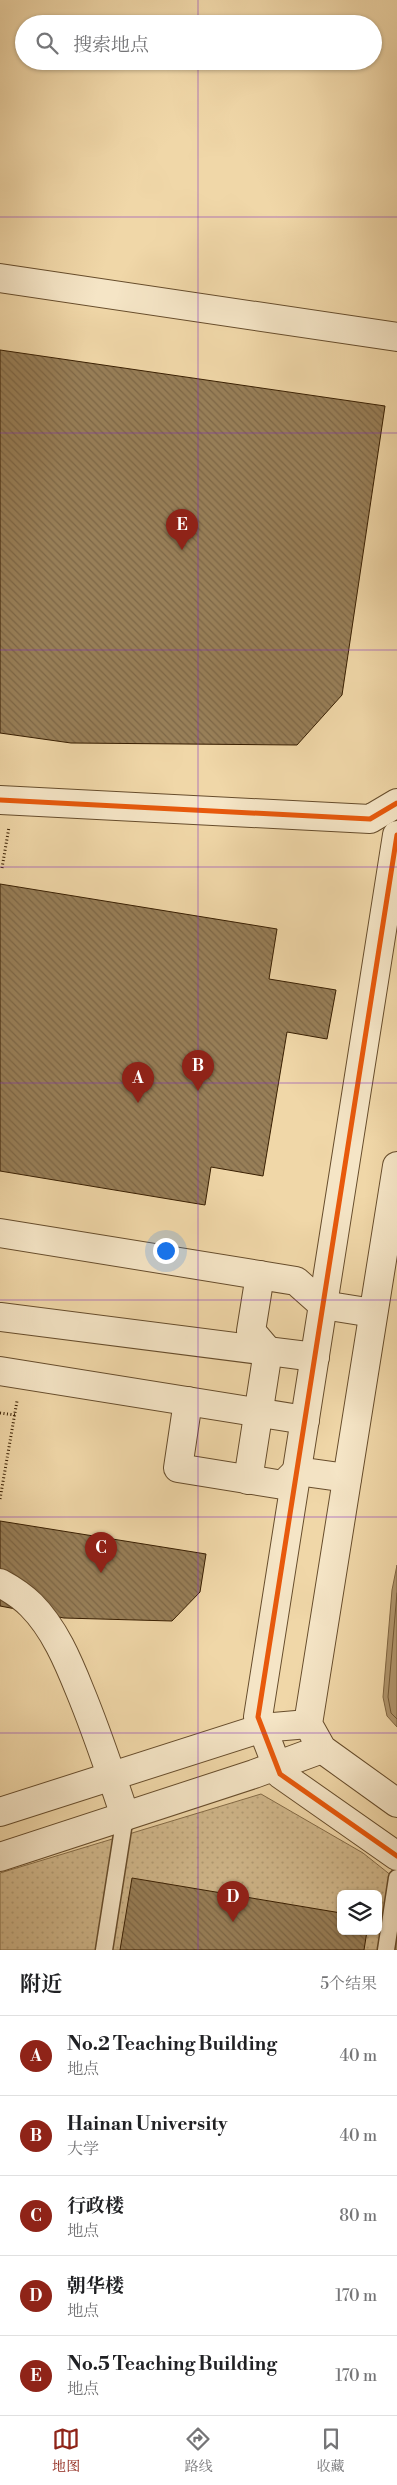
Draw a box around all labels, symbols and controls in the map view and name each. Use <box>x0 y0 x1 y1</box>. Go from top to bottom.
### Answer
search box <box>15 15 382 70</box>
icon: search <box>33 29 61 57</box>
text: 搜索地点 <box>73 33 149 57</box>
pin: E <box>166 509 198 550</box>
pin: B <box>182 1050 214 1091</box>
pin: A <box>122 1062 154 1103</box>
your location <box>153 1238 179 1264</box>
pin: C <box>85 1532 117 1573</box>
pin: D <box>217 1881 249 1922</box>
map controls <box>337 1890 382 1935</box>
button: layers <box>337 1890 382 1935</box>
text: 附近 <box>20 1972 62 1998</box>
text: 5个结果 <box>320 1974 377 1994</box>
text: No.2 Teaching Building <box>67 2032 277 2056</box>
text: A <box>30 2046 42 2066</box>
text: 40 m <box>340 2046 377 2066</box>
text: 地点 <box>67 2059 99 2079</box>
text: Hainan University <box>67 2112 228 2136</box>
text: B <box>30 2126 42 2146</box>
text: 40 m <box>340 2126 377 2146</box>
text: 大学 <box>67 2139 99 2159</box>
text: 行政楼 <box>67 2194 124 2218</box>
text: C <box>30 2206 42 2226</box>
text: 80 m <box>339 2206 377 2226</box>
text: 地点 <box>67 2221 99 2241</box>
text: 朝华楼 <box>67 2274 124 2298</box>
text: D <box>30 2286 42 2306</box>
text: 170 m <box>335 2286 377 2306</box>
text: 地点 <box>67 2301 99 2321</box>
text: No.5 Teaching Building <box>67 2352 277 2376</box>
text: E <box>30 2366 42 2386</box>
text: 170 m <box>335 2366 377 2386</box>
text: 地点 <box>67 2379 99 2399</box>
tab: 地图 <box>52 2425 80 2476</box>
tab: 路线 <box>184 2425 212 2476</box>
tab: 收藏 <box>317 2425 345 2476</box>

